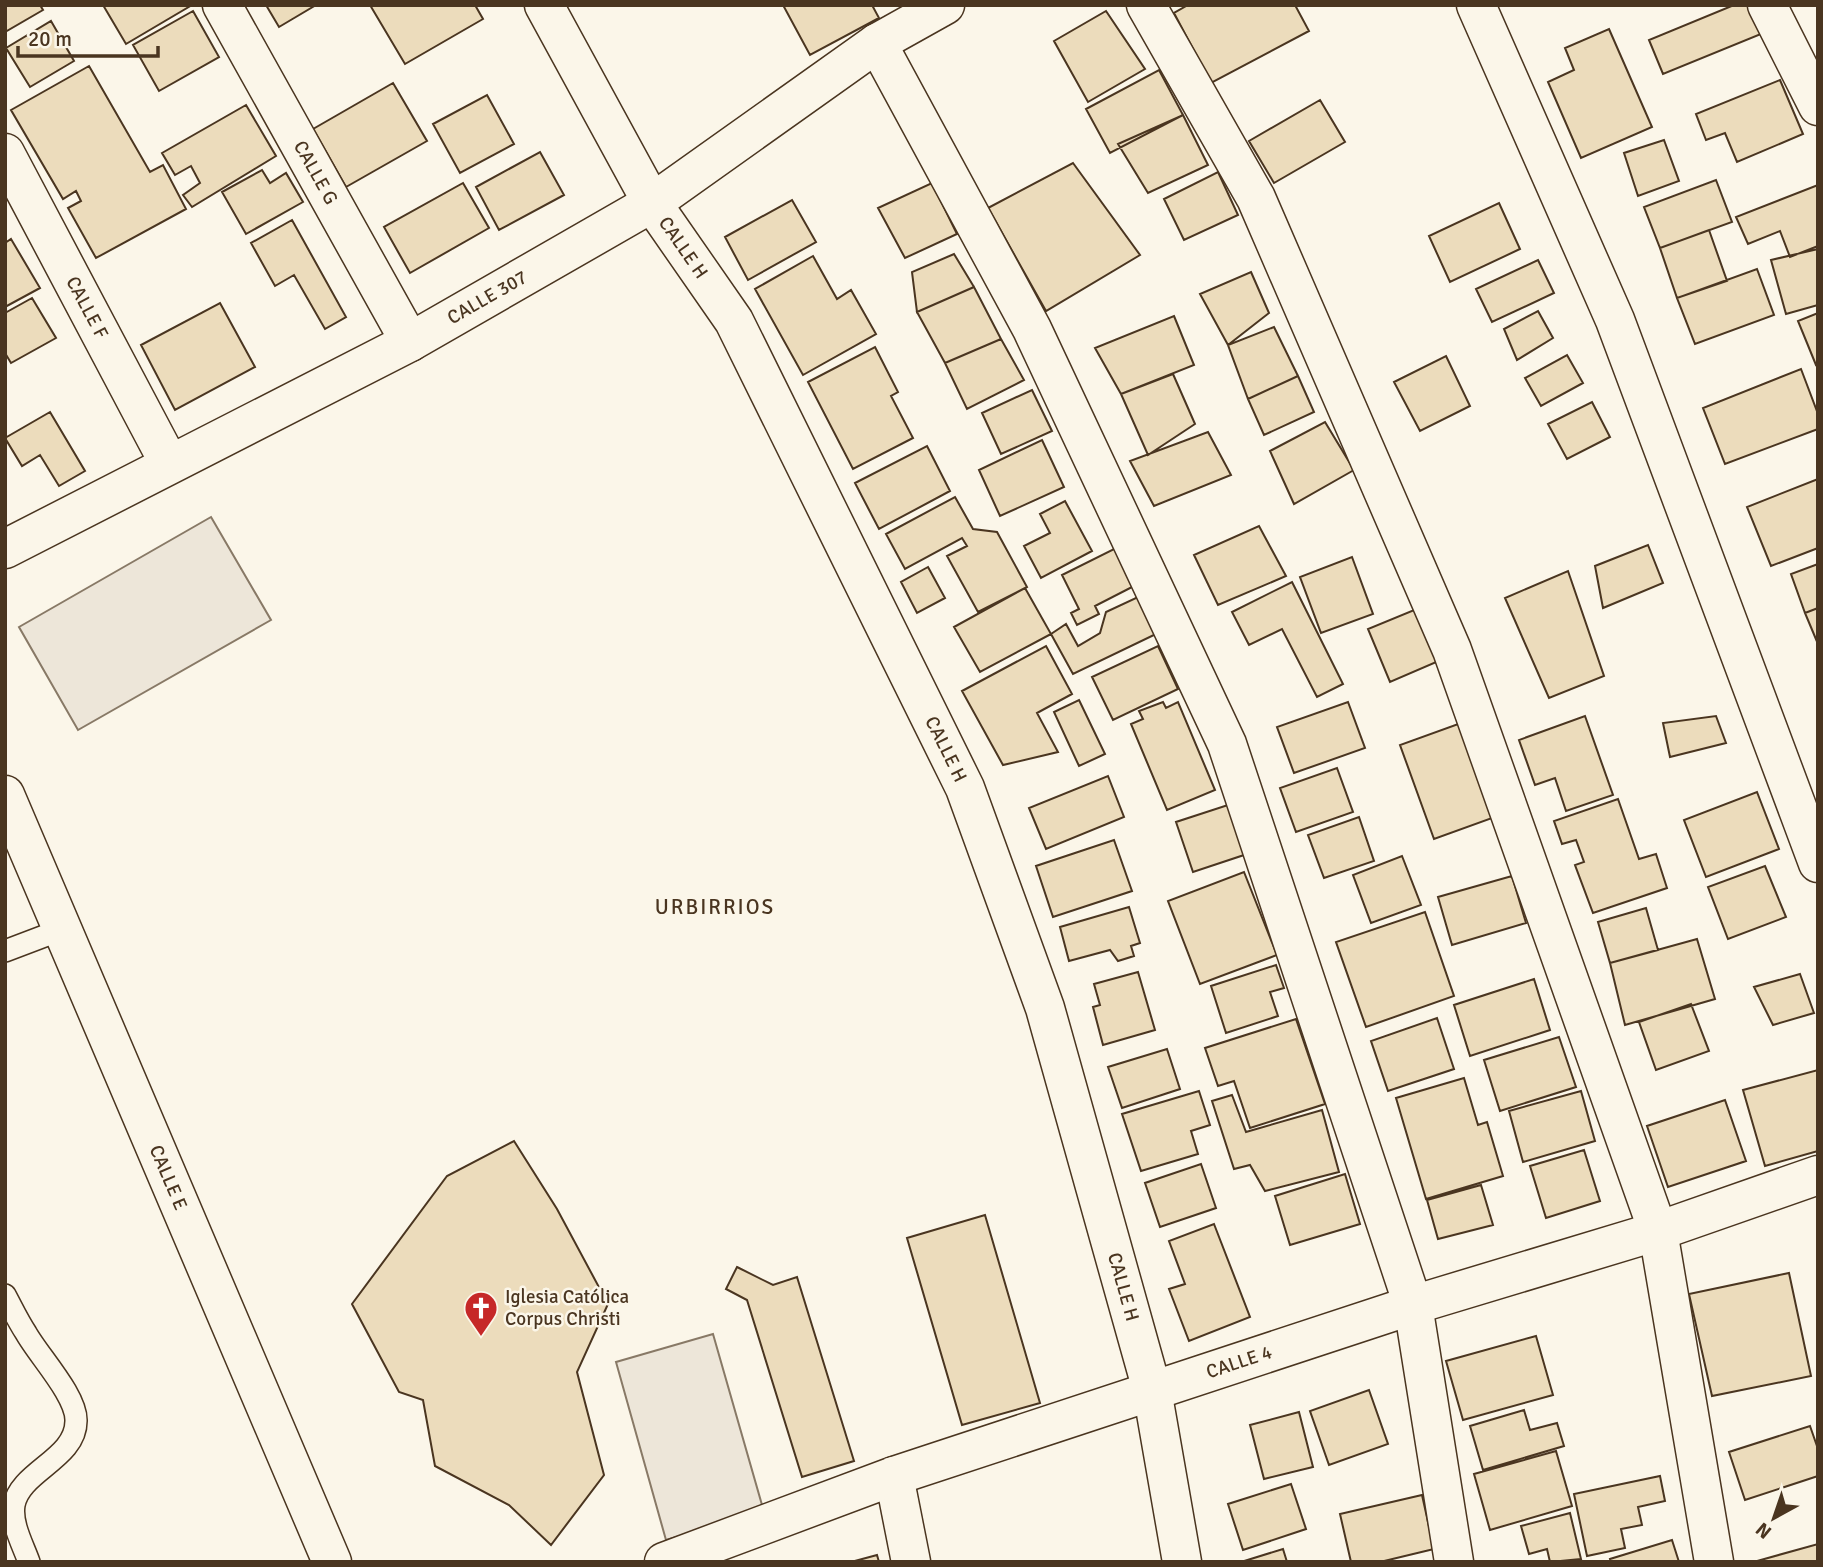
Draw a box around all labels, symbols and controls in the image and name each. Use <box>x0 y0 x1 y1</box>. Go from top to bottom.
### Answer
scale bar <box>18 14 158 58</box>
text: 20 m <box>28 26 72 52</box>
street label: CALLE G <box>288 136 343 209</box>
street label: CALLE H <box>653 212 713 283</box>
street label: CALLE 307 <box>443 265 532 330</box>
street label: CALLE F <box>60 272 113 343</box>
street label: CALLE H <box>919 712 972 786</box>
district label: URBIRRIOS <box>655 894 775 920</box>
street label: CALLE E <box>144 1142 193 1214</box>
street label: CALLE H <box>1102 1250 1144 1324</box>
place label: Iglesia Católica Corpus Christi <box>505 1285 629 1331</box>
church icon: Iglesia Católica Corpus Christi <box>462 1289 500 1338</box>
street label: CALLE 4 <box>1203 1340 1275 1384</box>
north arrow <box>1739 1483 1809 1553</box>
text: N <box>1751 1517 1776 1544</box>

